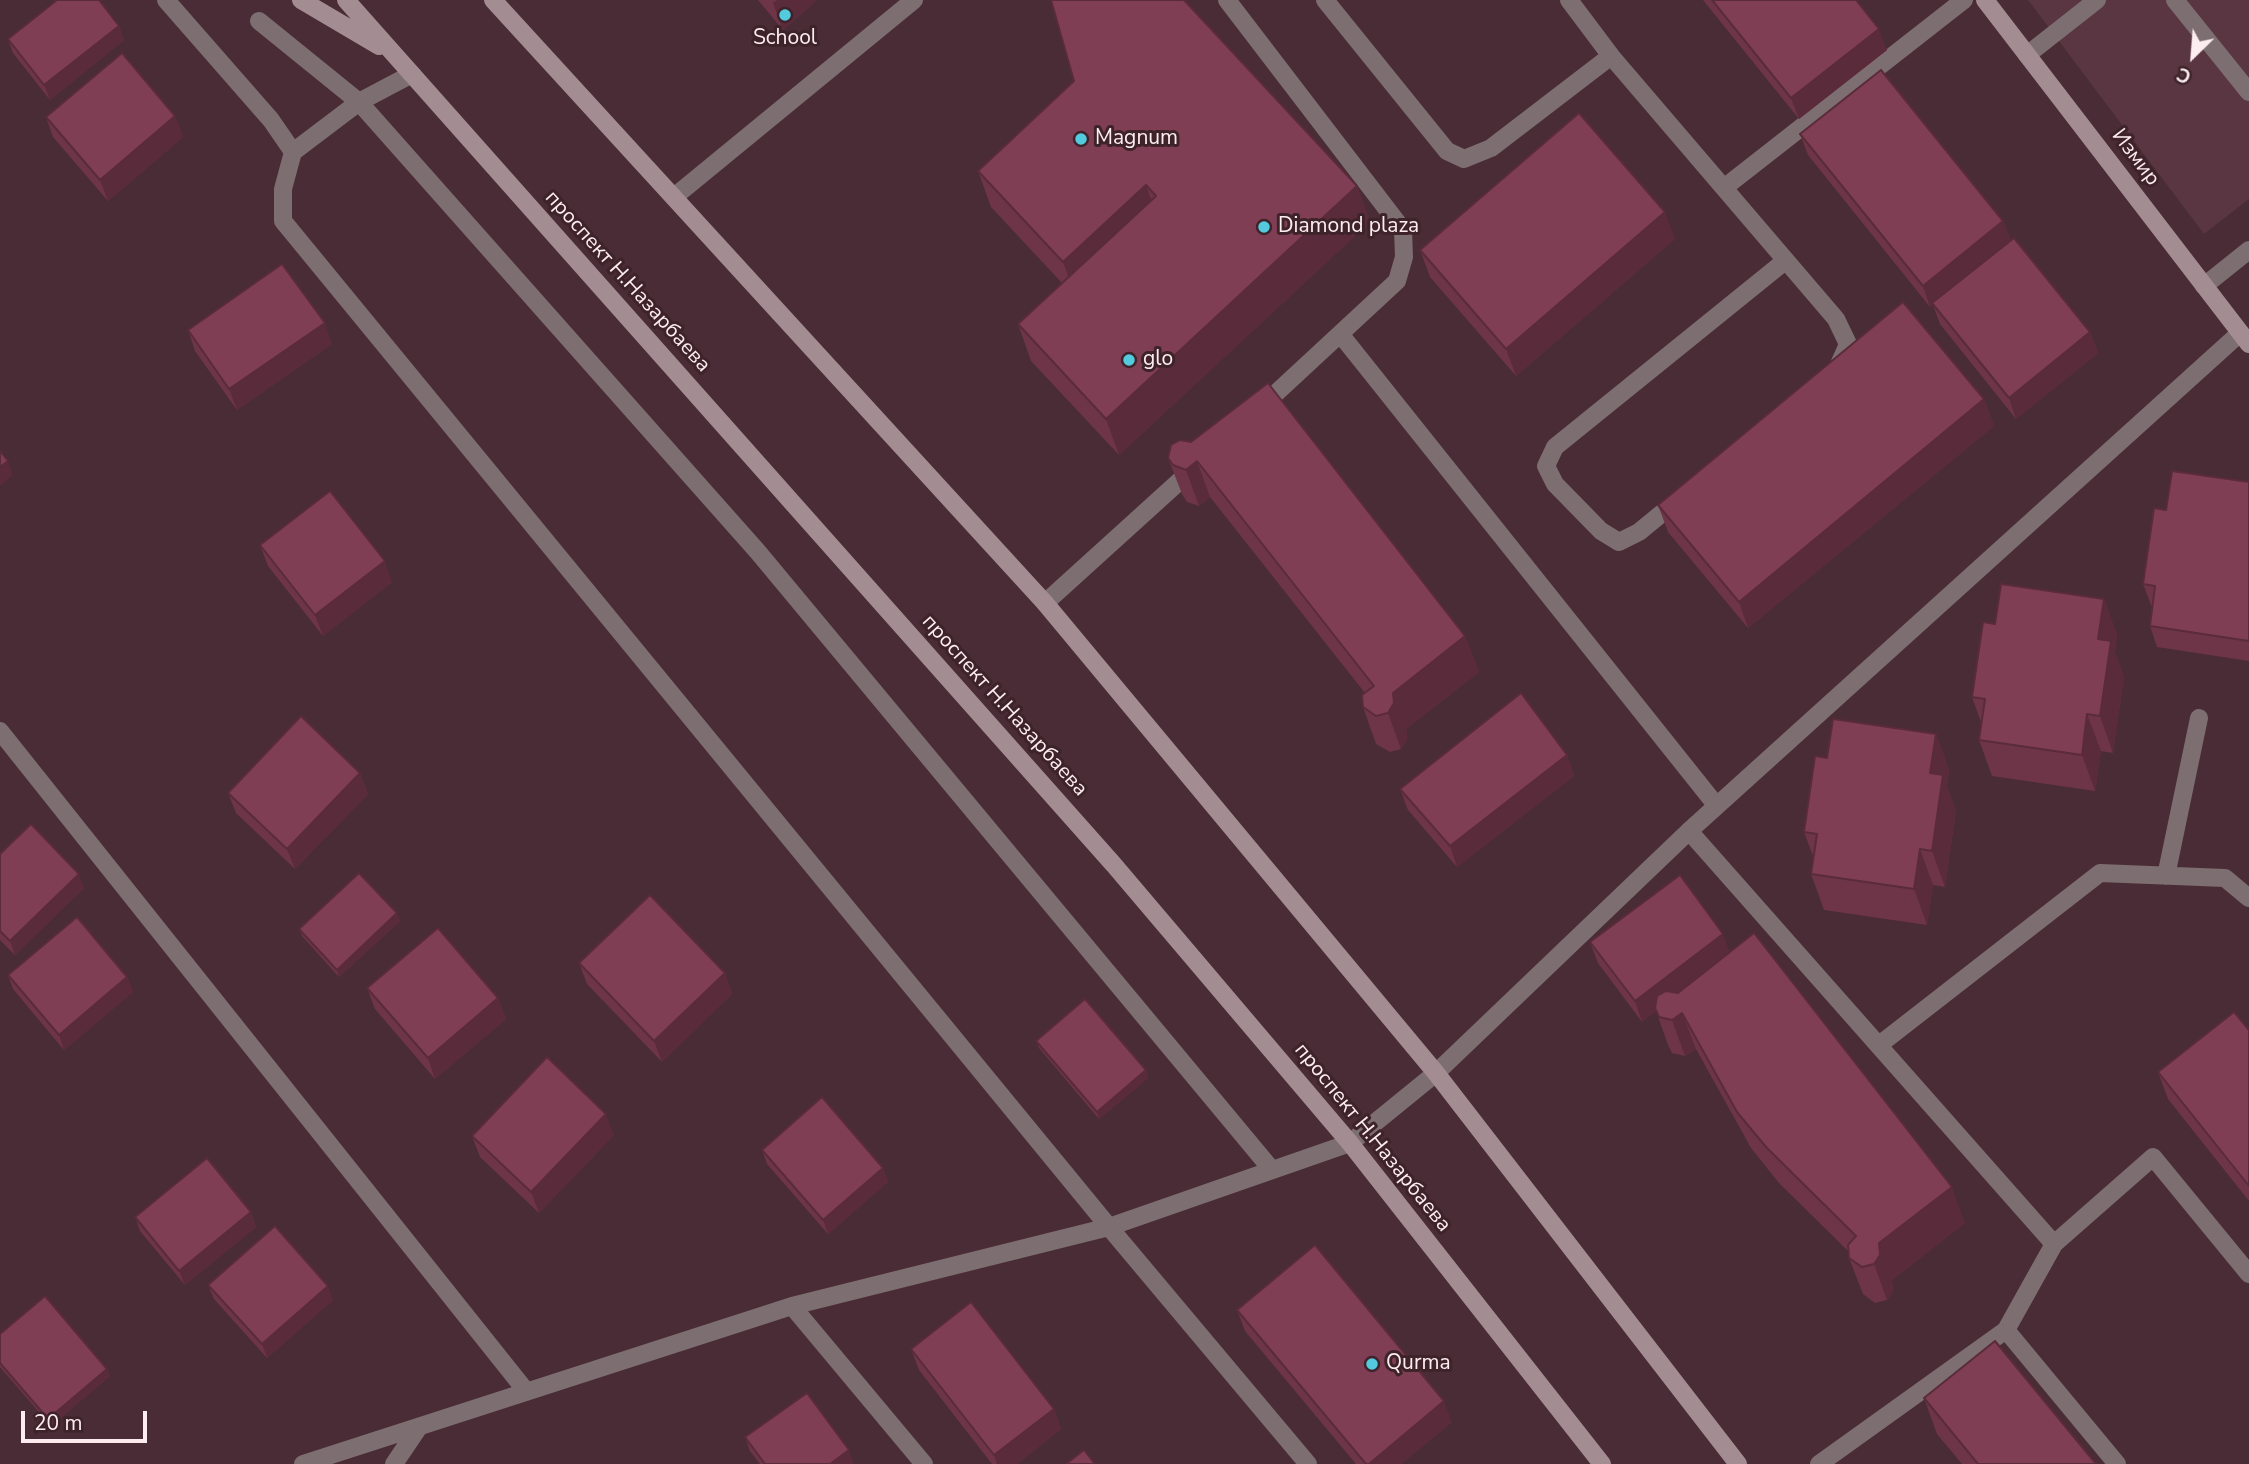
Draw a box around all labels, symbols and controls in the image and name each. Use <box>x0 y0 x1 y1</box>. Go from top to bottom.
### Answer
marker: School <box>777 7 793 23</box>
north arrow <box>2158 21 2228 91</box>
place label: School <box>753 26 817 52</box>
text: С <box>2173 61 2195 90</box>
street label: Измир <box>2106 125 2164 191</box>
place label: Magnum <box>1095 126 1178 152</box>
marker: Magnum <box>1073 131 1089 147</box>
street label: проспект Н.Назарбаева <box>539 186 715 378</box>
place label: Diamond plaza <box>1278 214 1419 240</box>
marker: Diamond plaza <box>1256 219 1272 235</box>
place label: glo <box>1143 347 1173 373</box>
marker: glo <box>1121 352 1137 368</box>
street label: проспект Н.Назарбаева <box>916 610 1092 802</box>
street label: проспект Н.Назарбаева <box>1288 1039 1456 1237</box>
place label: Qurma <box>1386 1351 1451 1377</box>
marker: Qurma <box>1364 1356 1380 1372</box>
scale bar <box>24 1398 150 1442</box>
text: 20 m <box>34 1409 83 1437</box>

